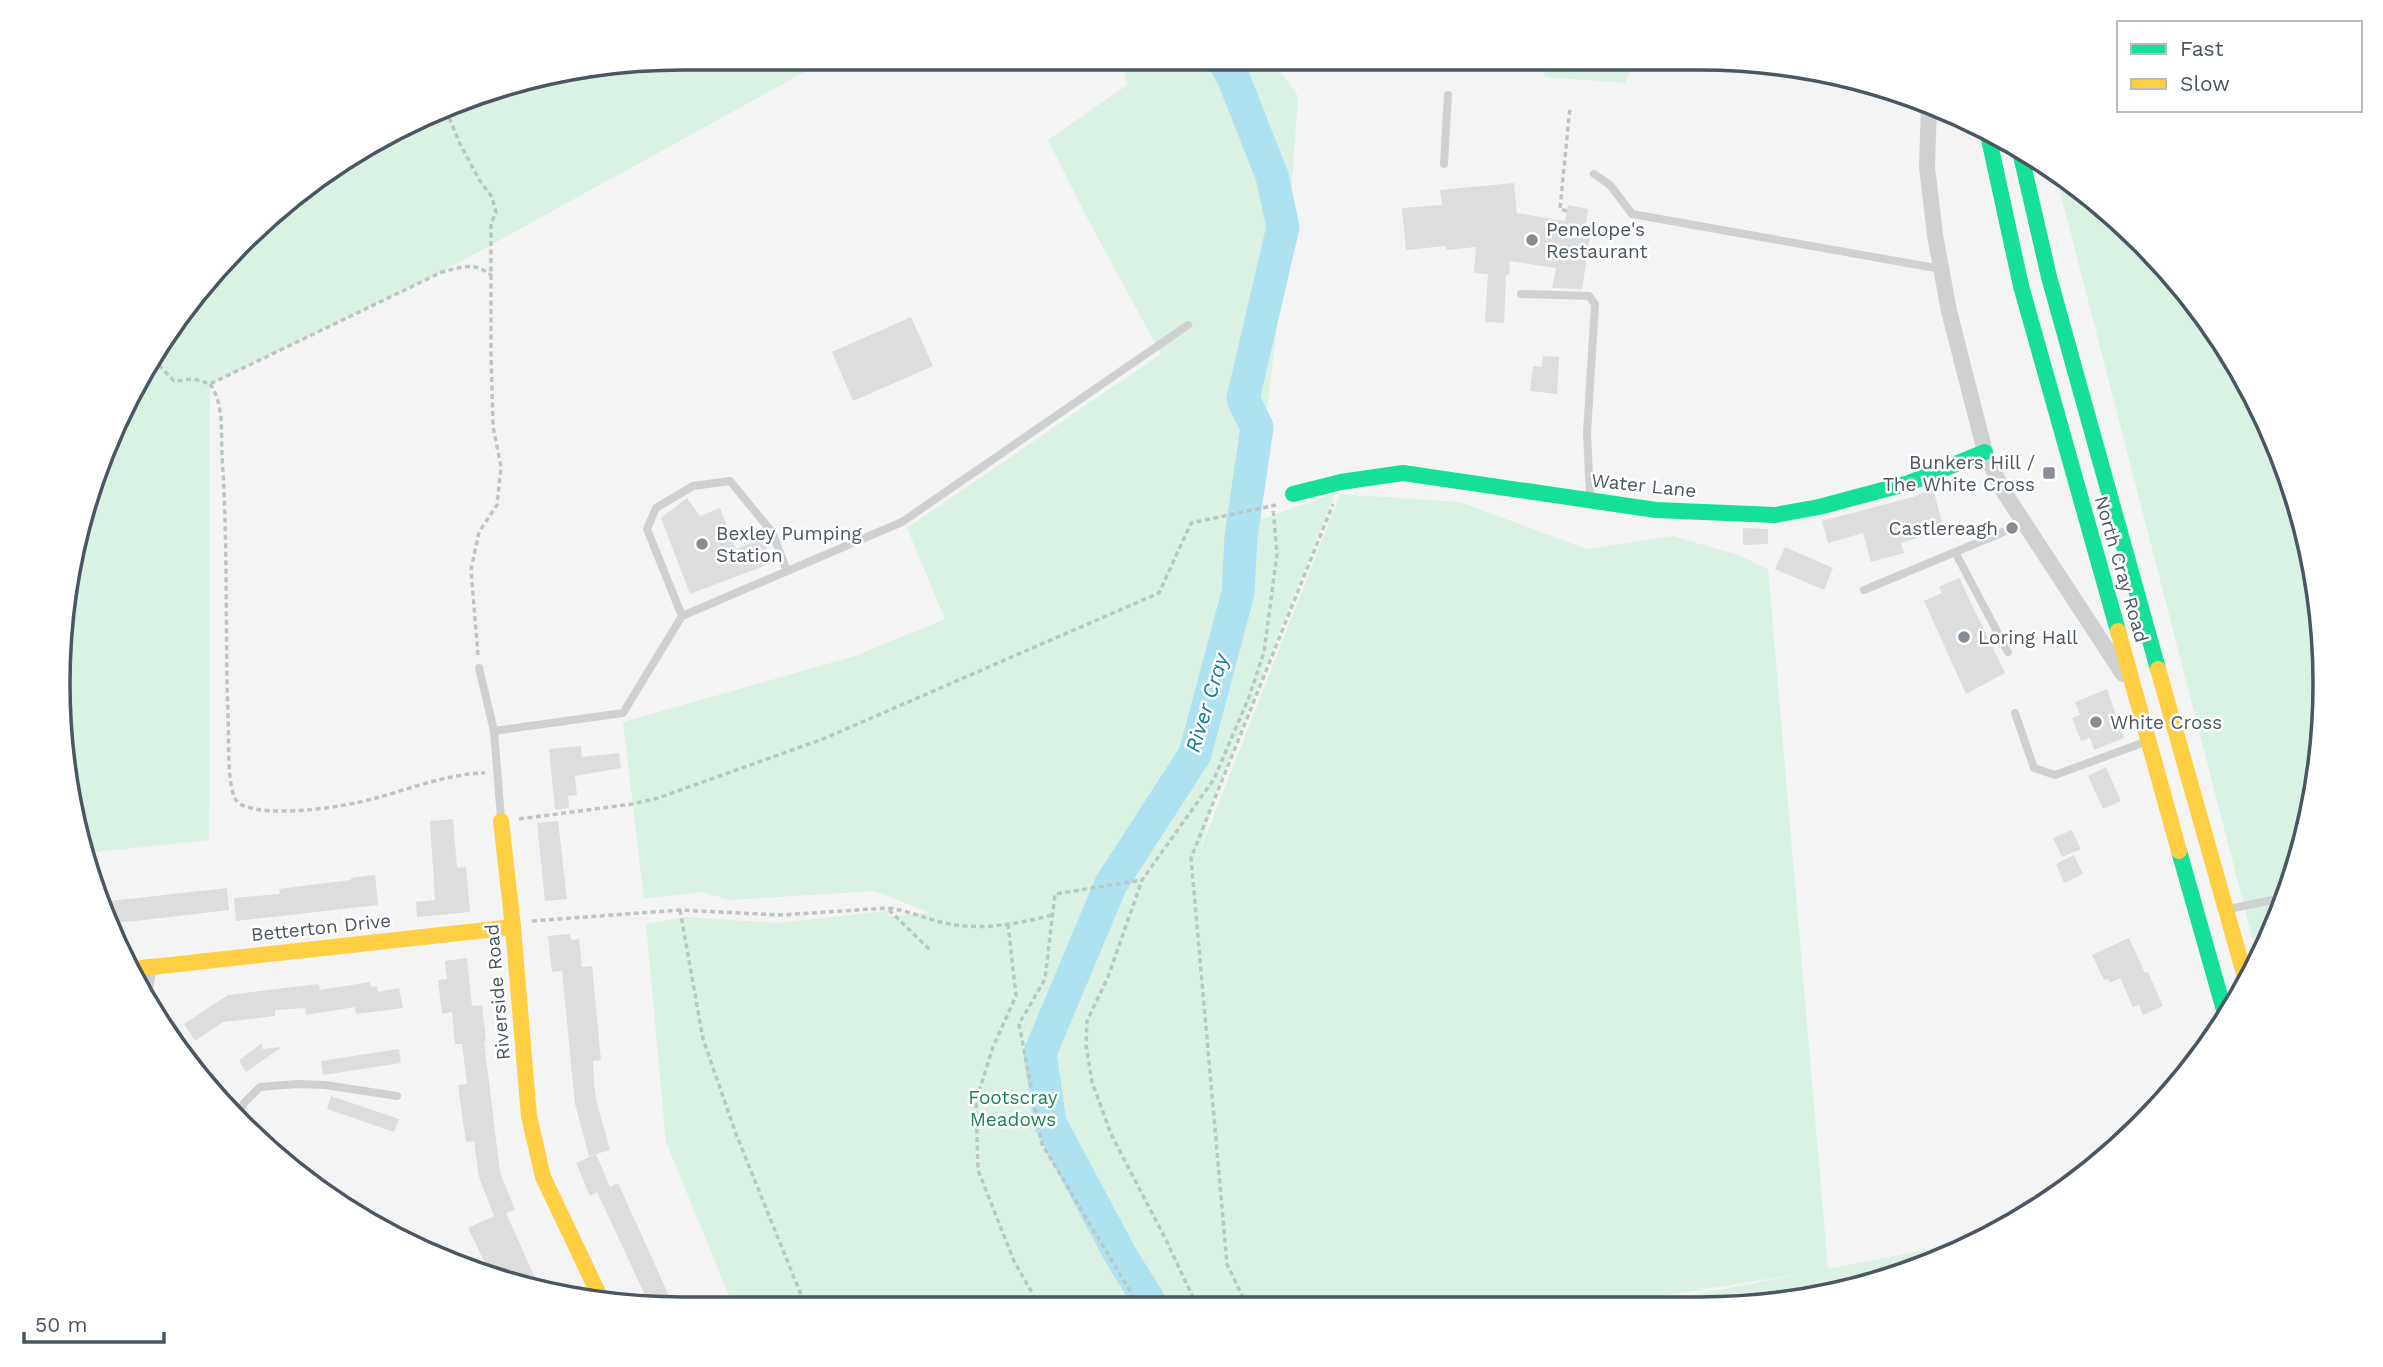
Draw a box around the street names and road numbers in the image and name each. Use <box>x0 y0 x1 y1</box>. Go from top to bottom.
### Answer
street label: Water Lane <box>1590 469 1698 502</box>
street label: North Cray Road <box>2090 493 2153 645</box>
street label: Betterton Drive <box>250 909 392 946</box>
street label: Riverside Road <box>480 923 515 1061</box>

